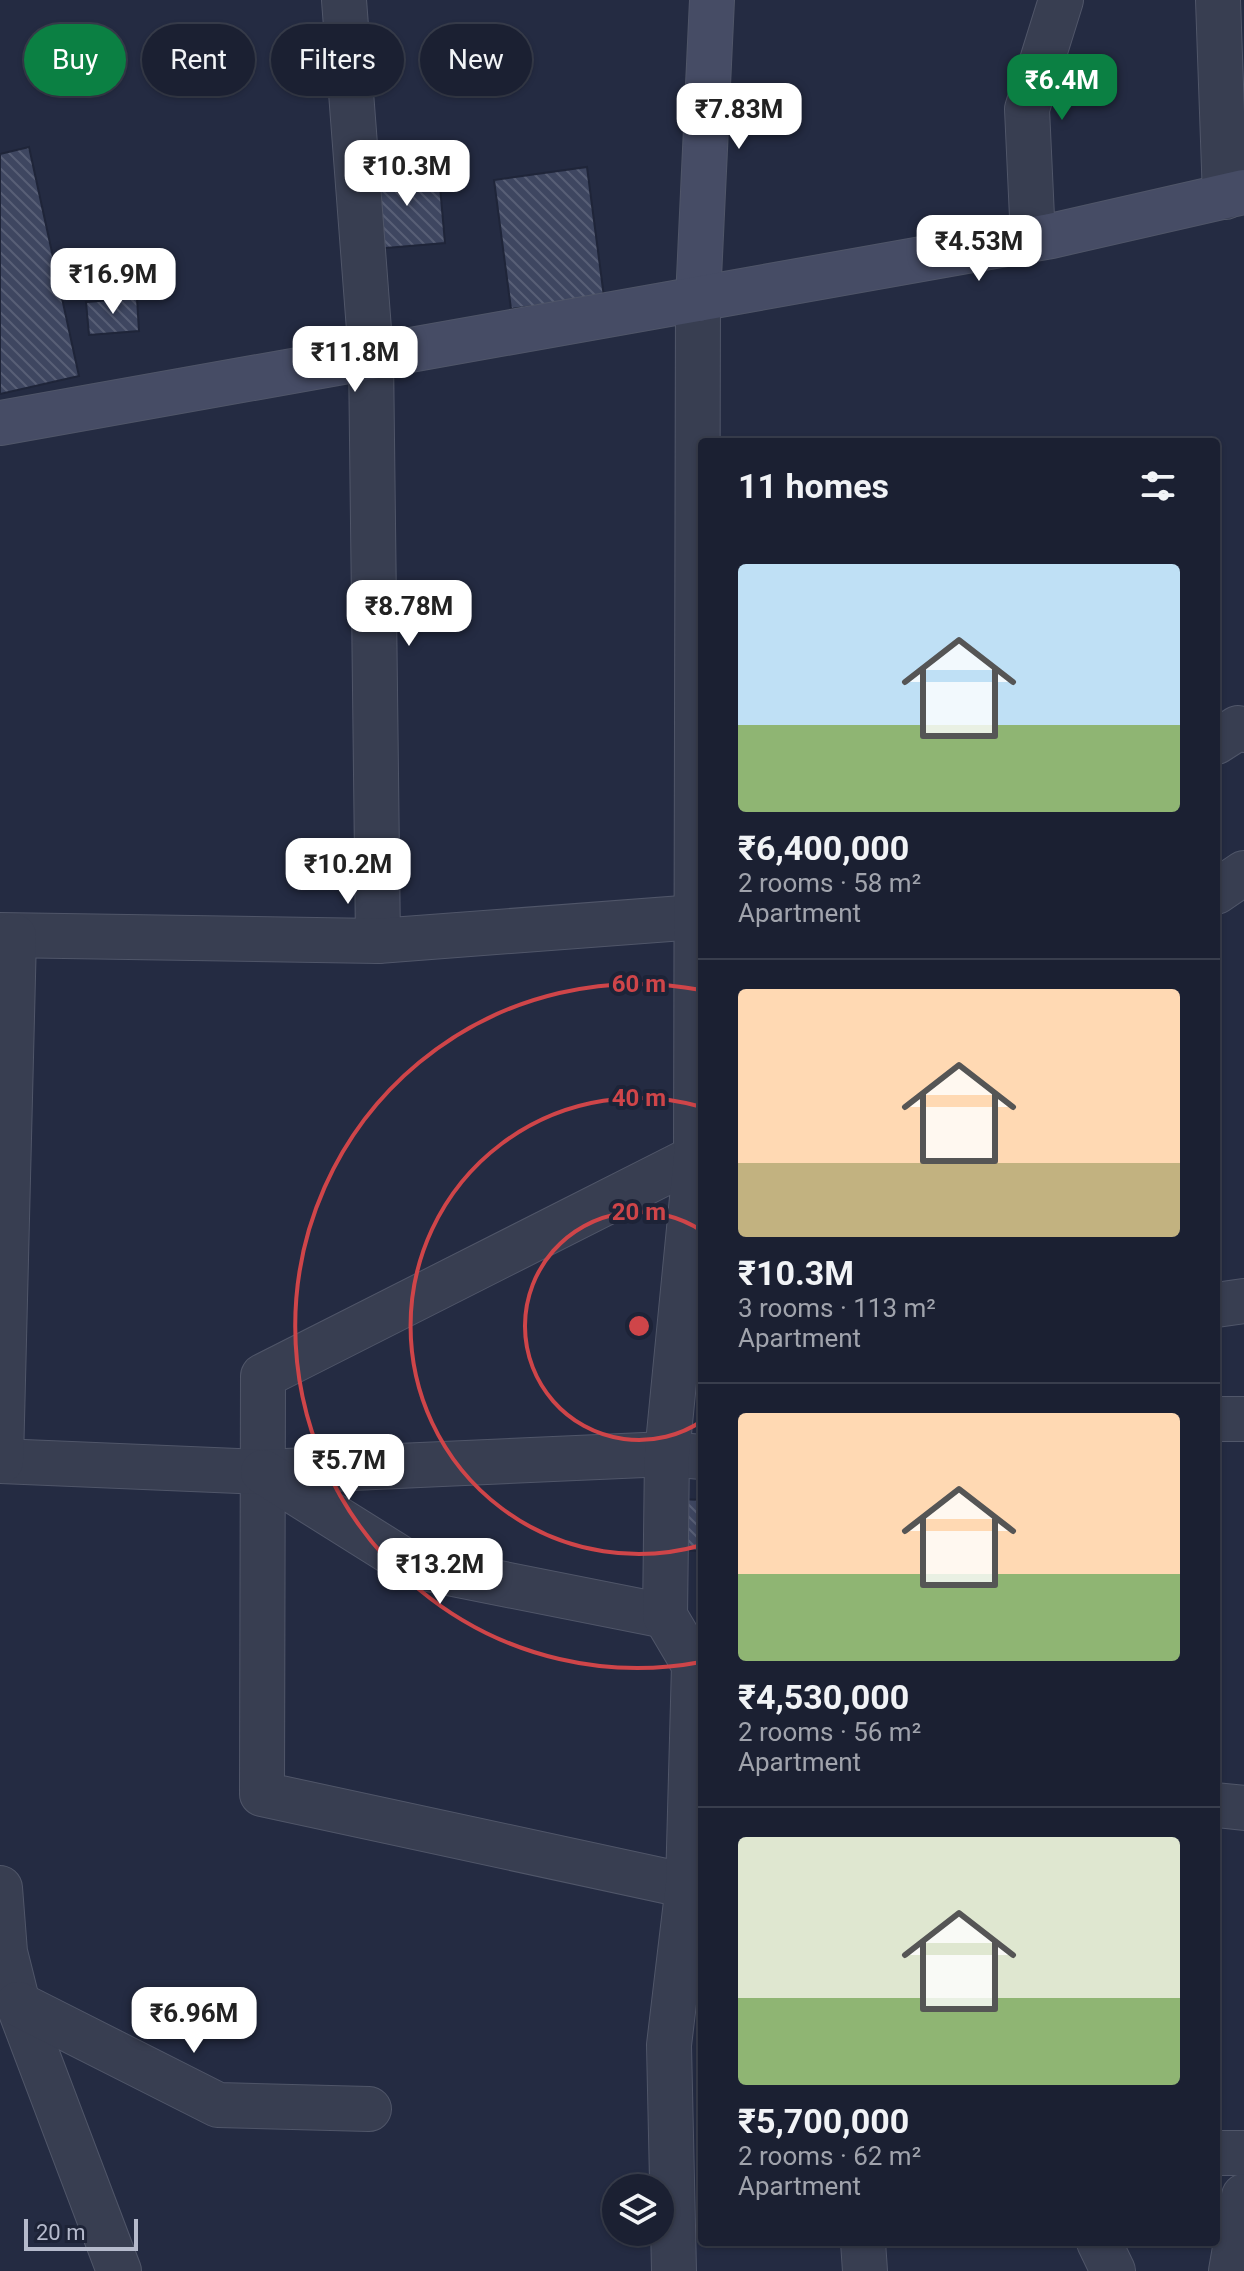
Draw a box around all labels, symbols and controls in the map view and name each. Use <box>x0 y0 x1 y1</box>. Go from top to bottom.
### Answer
chip: Buy <box>24 24 126 96</box>
chip: Rent <box>142 24 255 96</box>
chip: Filters <box>271 24 404 96</box>
chip: New <box>420 24 532 96</box>
pin: ₹6.4M <box>1006 54 1118 122</box>
text: ₹6.4M <box>1025 65 1099 95</box>
pin: ₹7.83M <box>674 83 804 151</box>
text: ₹7.83M <box>695 94 783 124</box>
pin: ₹10.3M <box>342 140 472 208</box>
text: ₹10.3M <box>363 151 451 181</box>
pin: ₹4.53M <box>914 215 1044 283</box>
text: ₹4.53M <box>935 226 1023 256</box>
pin: ₹16.9M <box>48 248 178 316</box>
text: ₹16.9M <box>69 259 157 289</box>
pin: ₹11.8M <box>290 326 420 394</box>
text: ₹11.8M <box>311 337 399 367</box>
icon: filters <box>1136 464 1180 508</box>
text: 11 homes <box>738 466 889 506</box>
pin: ₹8.78M <box>344 580 474 648</box>
text: ₹8.78M <box>365 591 453 621</box>
icon: home <box>887 616 1031 760</box>
text: ₹6,400,000 <box>738 828 909 868</box>
pin: ₹10.2M <box>283 838 413 906</box>
text: ₹10.2M <box>304 849 392 879</box>
text: 2 rooms · 58 m² <box>738 868 921 898</box>
text: Apartment <box>738 898 861 928</box>
text: 60 m <box>612 970 666 998</box>
icon: home <box>887 1041 1031 1185</box>
text: 40 m <box>612 1084 666 1112</box>
text: 20 m <box>612 1198 666 1226</box>
text: ₹10.3M <box>738 1253 854 1293</box>
text: 3 rooms · 113 m² <box>738 1293 936 1323</box>
centre of rings <box>625 1312 653 1340</box>
text: Apartment <box>738 1323 861 1353</box>
pin: ₹5.7M <box>293 1434 405 1502</box>
text: ₹5.7M <box>312 1445 386 1475</box>
icon: home <box>887 1465 1031 1609</box>
pin: ₹13.2M <box>375 1538 505 1606</box>
text: ₹13.2M <box>396 1549 484 1579</box>
text: ₹4,530,000 <box>738 1677 909 1717</box>
text: 2 rooms · 56 m² <box>738 1717 921 1747</box>
text: Apartment <box>738 1747 861 1777</box>
icon: home <box>887 1889 1031 2033</box>
pin: ₹6.96M <box>129 1987 259 2055</box>
text: ₹6.96M <box>150 1998 238 2028</box>
text: ₹5,700,000 <box>738 2101 909 2141</box>
text: 2 rooms · 62 m² <box>738 2141 921 2171</box>
text: Apartment <box>738 2171 861 2201</box>
map controls <box>602 2174 674 2246</box>
button: layers <box>602 2174 674 2246</box>
scale bar <box>24 2215 138 2251</box>
text: 20 m <box>36 2220 85 2245</box>

